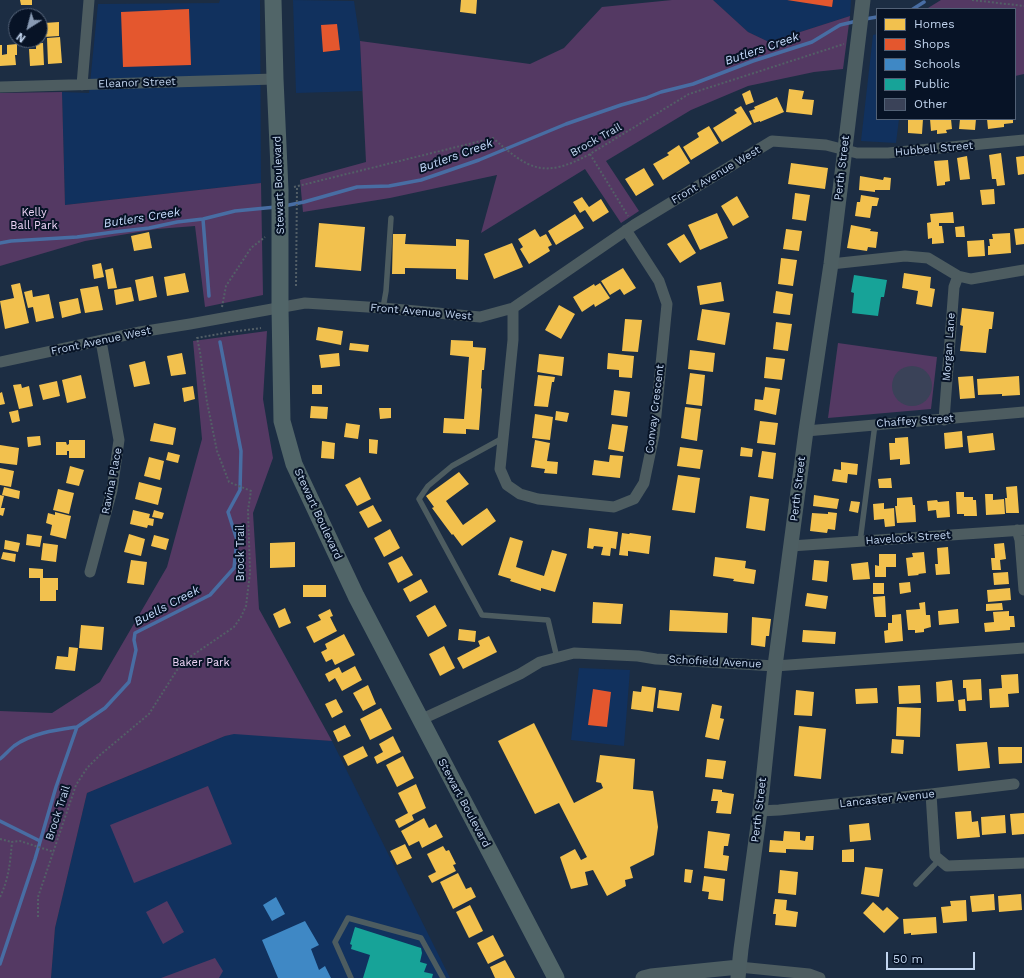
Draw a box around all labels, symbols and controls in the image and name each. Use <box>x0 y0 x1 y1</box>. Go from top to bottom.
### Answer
north arrow <box>8 8 48 48</box>
legend <box>876 8 1016 120</box>
text: Homes <box>914 17 955 31</box>
text: N <box>14 30 28 45</box>
water label: Butlers Creek <box>723 30 801 68</box>
text: Shops <box>914 37 950 51</box>
text: Schools <box>914 57 960 71</box>
street label: Eleanor Street <box>98 75 176 91</box>
text: Public <box>914 77 950 91</box>
text: Other <box>914 97 947 111</box>
street label: Brock Trail <box>568 120 624 160</box>
street label: Stewart Boulevard <box>271 135 287 235</box>
street label: Perth Street <box>831 135 853 201</box>
water label: Butlers Creek <box>417 136 495 176</box>
street label: Hubbell Street <box>894 139 974 159</box>
street label: Front Avenue West <box>669 143 763 207</box>
water label: Butlers Creek <box>103 205 181 231</box>
park label: Kelly Ball Park <box>10 206 58 232</box>
street label: Front Avenue West <box>370 301 472 323</box>
street label: Morgan Lane <box>940 312 958 382</box>
street label: Front Avenue West <box>50 324 152 358</box>
street label: Convay Crescent <box>643 364 667 454</box>
street label: Chaffey Street <box>876 412 954 430</box>
street label: Ravina Place <box>99 447 125 515</box>
street label: Perth Street <box>787 456 809 522</box>
street label: Stewart Boulevard <box>291 466 345 562</box>
street label: Brock Trail <box>234 525 248 581</box>
street label: Havelock Street <box>865 528 951 548</box>
water label: Buells Creek <box>132 583 202 629</box>
street label: Schofield Avenue <box>668 653 762 671</box>
park label: Baker Park <box>172 656 230 670</box>
street label: Stewart Boulevard <box>435 756 493 850</box>
street label: Perth Street <box>748 777 770 843</box>
street label: Brock Trail <box>43 784 73 842</box>
street label: Lancaster Avenue <box>839 787 935 811</box>
scale bar <box>888 944 977 970</box>
text: 50 m <box>893 952 923 966</box>

